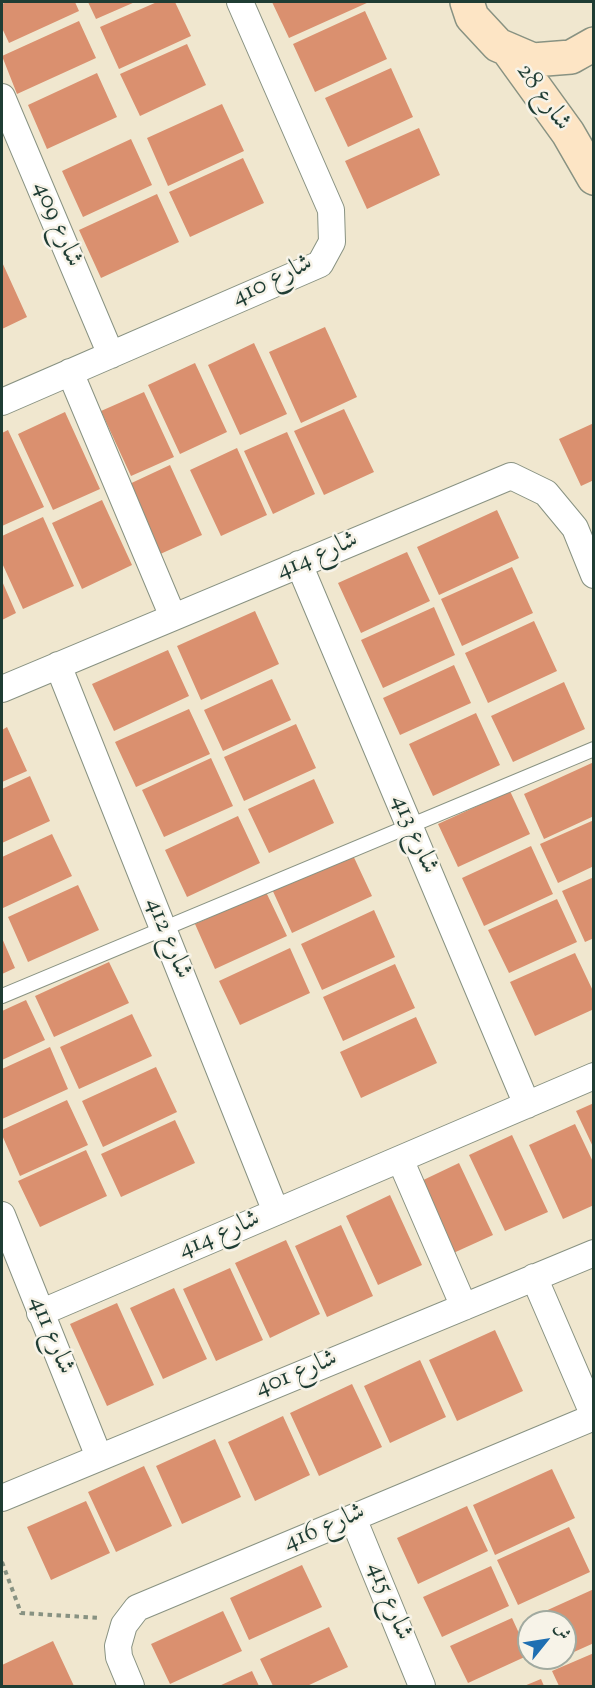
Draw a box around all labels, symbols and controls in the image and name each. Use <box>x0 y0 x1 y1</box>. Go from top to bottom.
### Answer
street label: شارع 28 <box>507 58 577 138</box>
street label: شارع 409 <box>24 178 88 272</box>
street label: شارع 410 <box>227 249 319 315</box>
street label: شارع 414 <box>272 526 364 588</box>
street label: شارع 413 <box>382 791 444 879</box>
street label: شارع 412 <box>137 894 197 984</box>
street label: شارع 414 <box>174 1205 266 1267</box>
street label: شارع 411 <box>20 1292 80 1380</box>
street label: شارع 401 <box>251 1344 343 1406</box>
street label: شارع 416 <box>280 1498 370 1560</box>
street label: شارع 415 <box>358 1558 418 1646</box>
north arrow <box>517 1610 577 1670</box>
text: ش <box>547 1619 575 1644</box>

